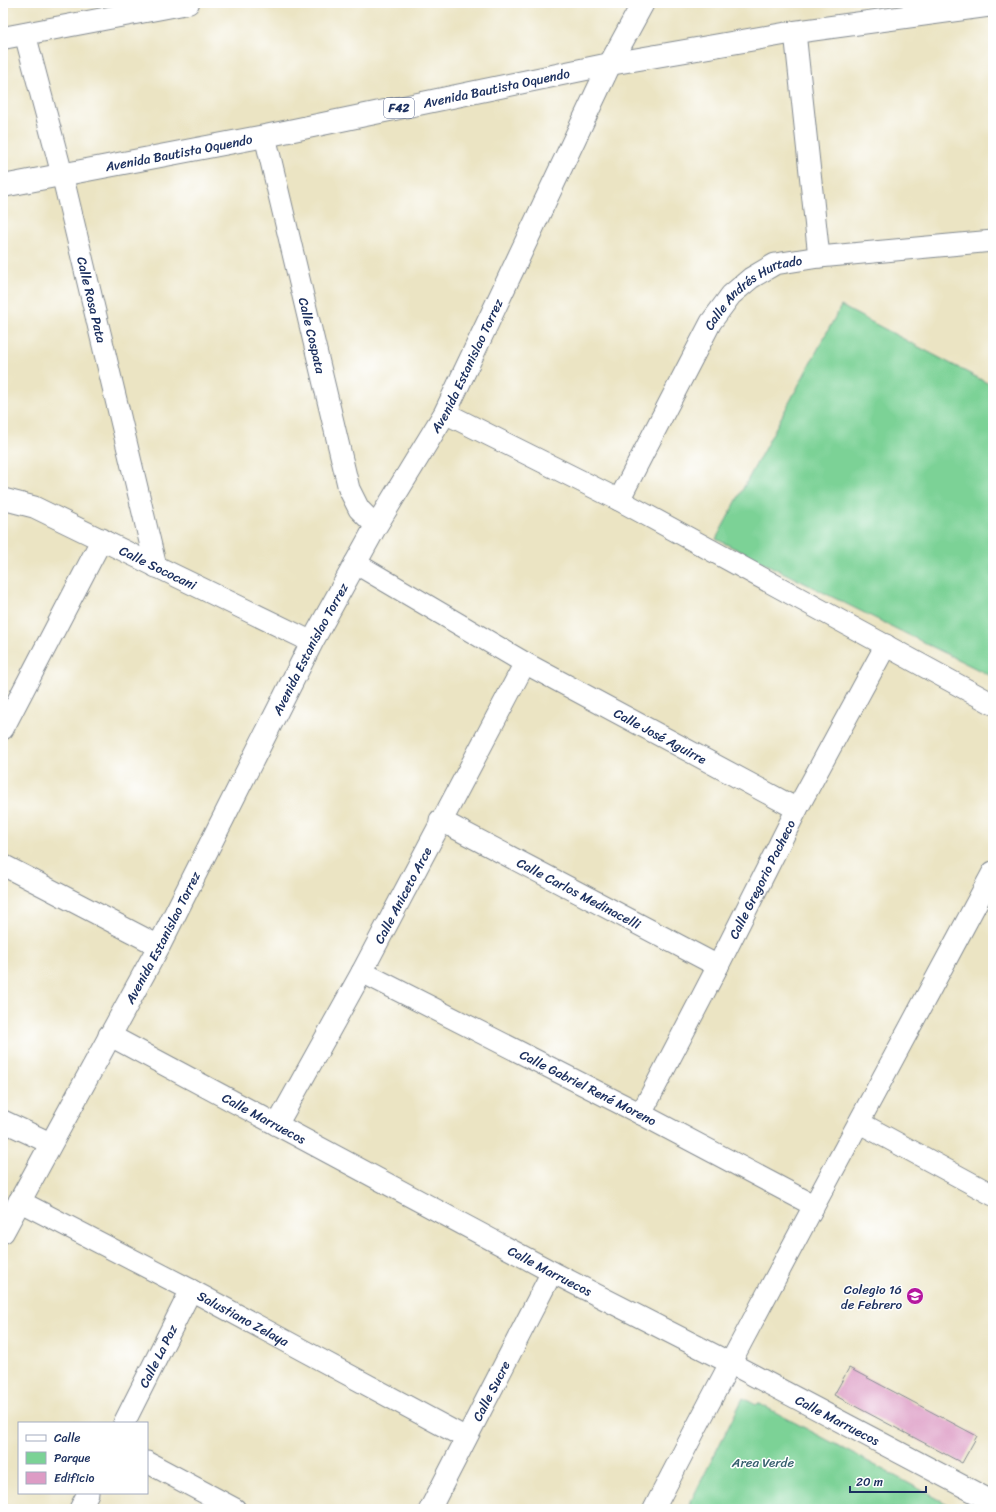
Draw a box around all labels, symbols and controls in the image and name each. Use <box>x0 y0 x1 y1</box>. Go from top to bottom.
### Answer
street label: Avenida Bautista Oquendo <box>420 62 572 115</box>
road number: F42 <box>384 98 414 118</box>
street label: Avenida Bautista Oquendo <box>102 128 255 178</box>
street label: Calle Andrés Hurtado <box>698 249 804 334</box>
street label: Calle Rosa Pata <box>70 254 113 346</box>
street label: Avenida Estanislao Torrez <box>424 294 510 438</box>
street label: Calle Cospata <box>292 295 332 376</box>
street label: Calle Sococani <box>115 539 201 596</box>
street label: Avenida Estanislao Torrez <box>266 578 355 720</box>
street label: Calle José Aguirre <box>610 702 711 771</box>
street label: Calle Gregorio Pacheco <box>722 815 802 943</box>
street label: Calle Aniceto Arce <box>368 843 438 948</box>
street label: Calle Carlos Medinacelli <box>513 851 645 936</box>
street label: Avenida Estanislao Torrez <box>118 867 207 1009</box>
street label: Calle Gabriel René Moreno <box>516 1043 661 1133</box>
street label: Calle Marruecos <box>218 1087 311 1151</box>
street label: Calle Marruecos <box>503 1239 597 1303</box>
place label: Colegio 16 de Febrero <box>841 1278 902 1316</box>
street label: Salustiano Zelaya <box>193 1284 293 1353</box>
school or university icon: Colegio 16 de Febrero <box>905 1286 925 1306</box>
street label: Calle La Paz <box>133 1320 184 1392</box>
street label: Calle Sucre <box>466 1356 517 1426</box>
street label: Calle Marruecos <box>791 1389 884 1452</box>
legend <box>18 1422 148 1494</box>
text: Calle <box>54 1427 81 1449</box>
text: Parque <box>54 1447 91 1469</box>
park label: Area Verde <box>731 1451 794 1474</box>
text: Edificio <box>54 1467 94 1489</box>
scale bar <box>850 1468 926 1494</box>
text: 20 m <box>856 1471 883 1493</box>

